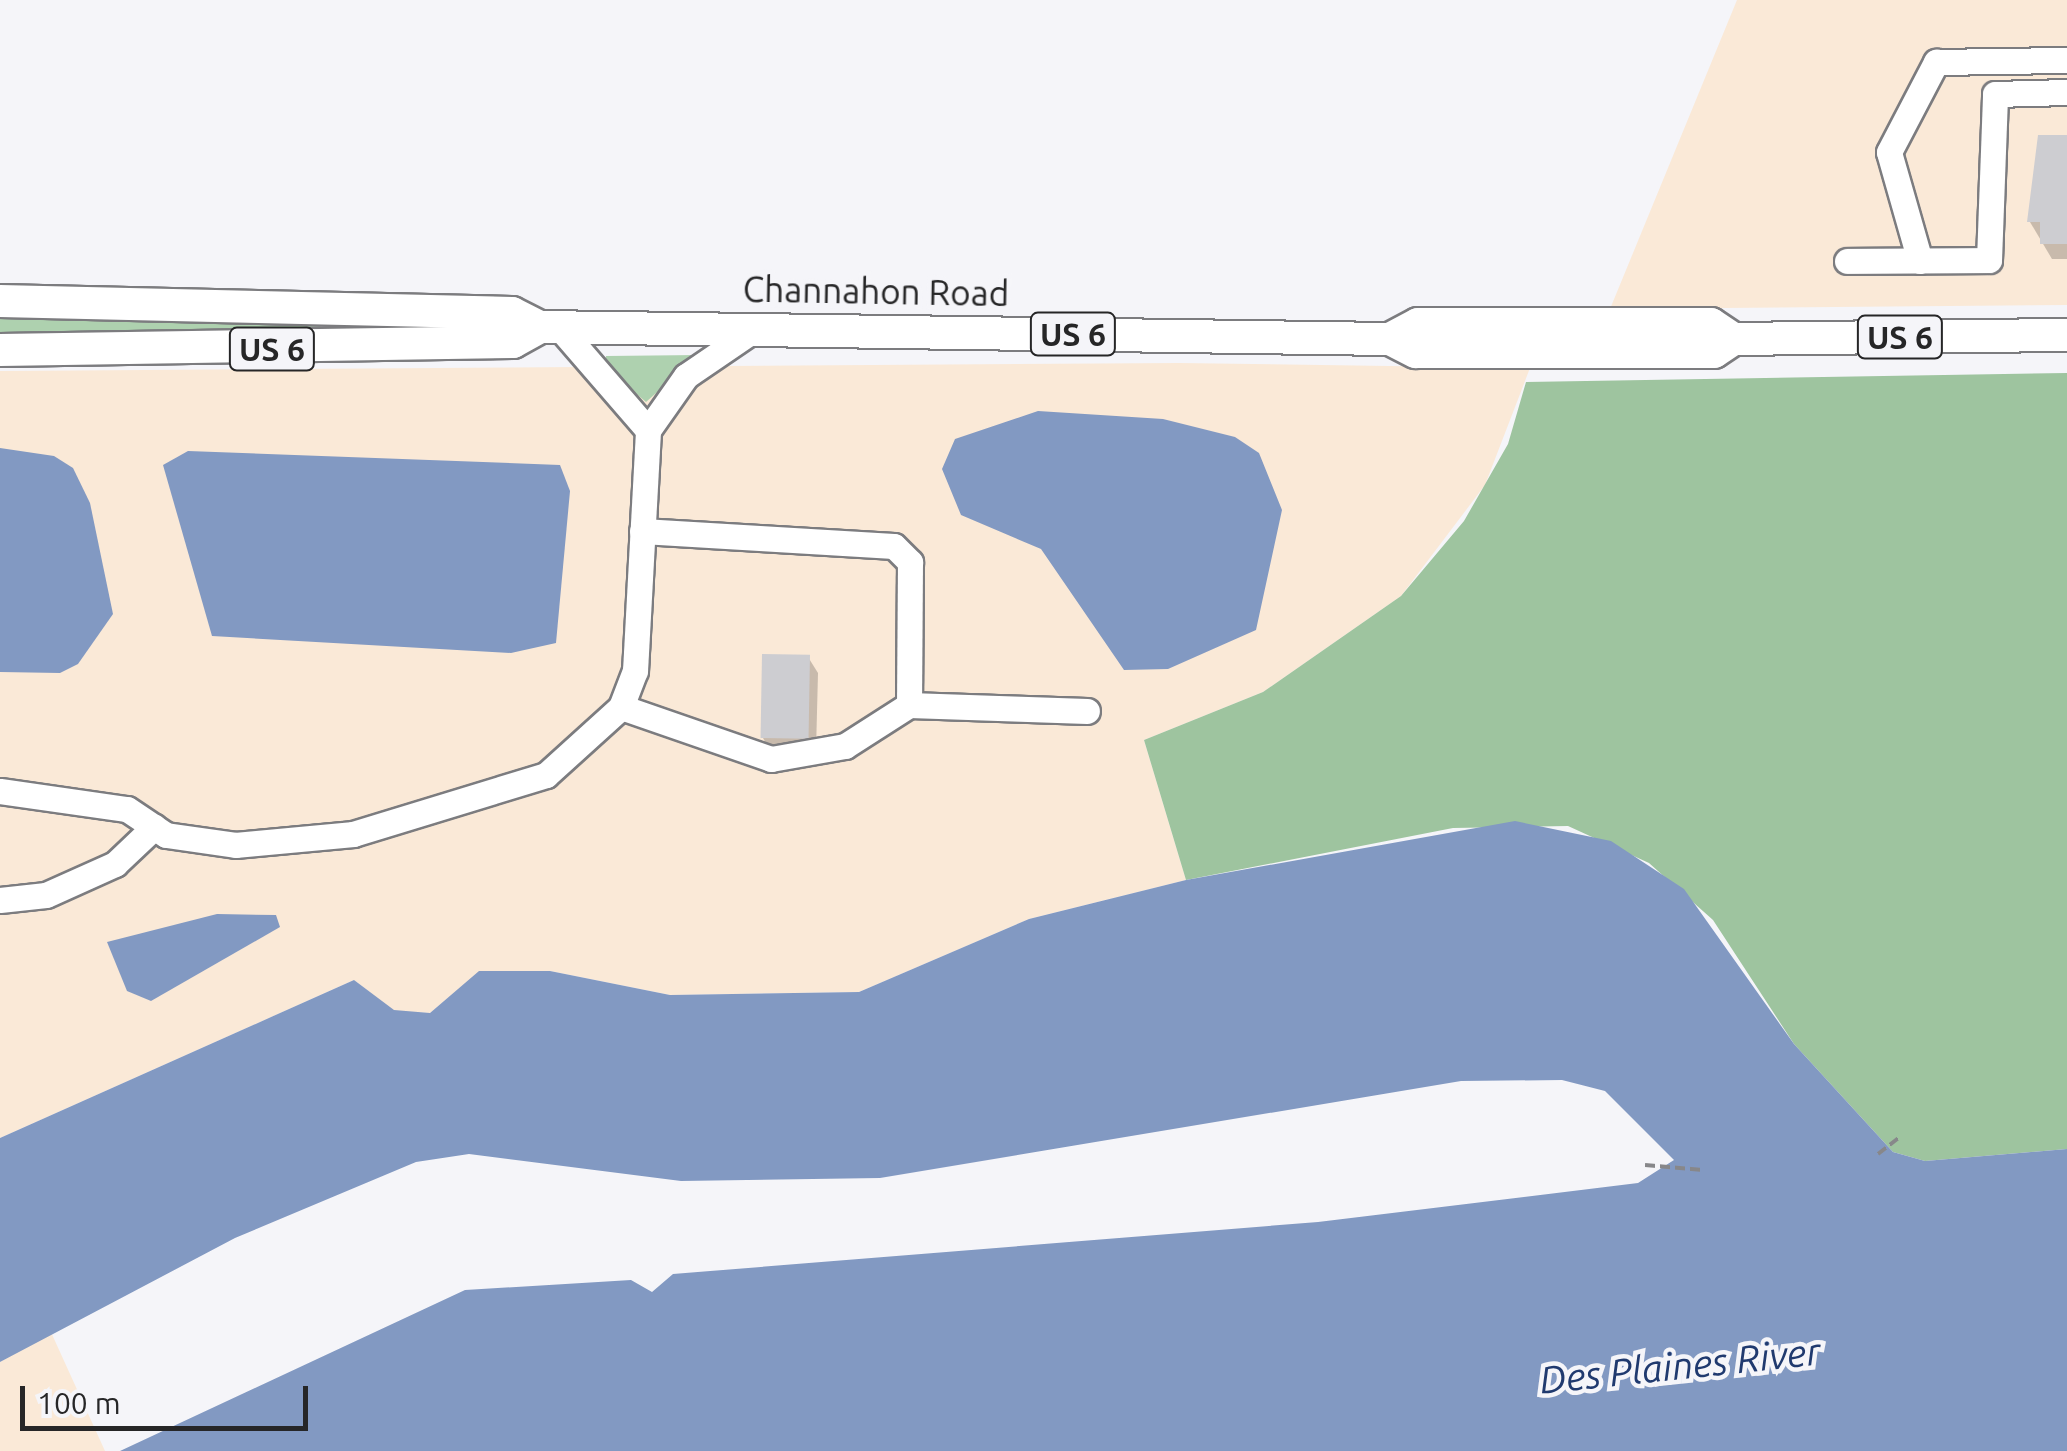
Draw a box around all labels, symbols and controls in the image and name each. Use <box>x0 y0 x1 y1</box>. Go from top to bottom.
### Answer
street label: Channahon Road <box>742 268 1010 314</box>
road number: US 6 <box>1028 307 1118 361</box>
road number: US 6 <box>1855 310 1945 364</box>
road number: US 6 <box>227 322 317 376</box>
water label: Des Plaines River <box>1537 1329 1823 1403</box>
scale bar <box>25 1366 312 1428</box>
text: 100 m <box>37 1386 121 1420</box>

